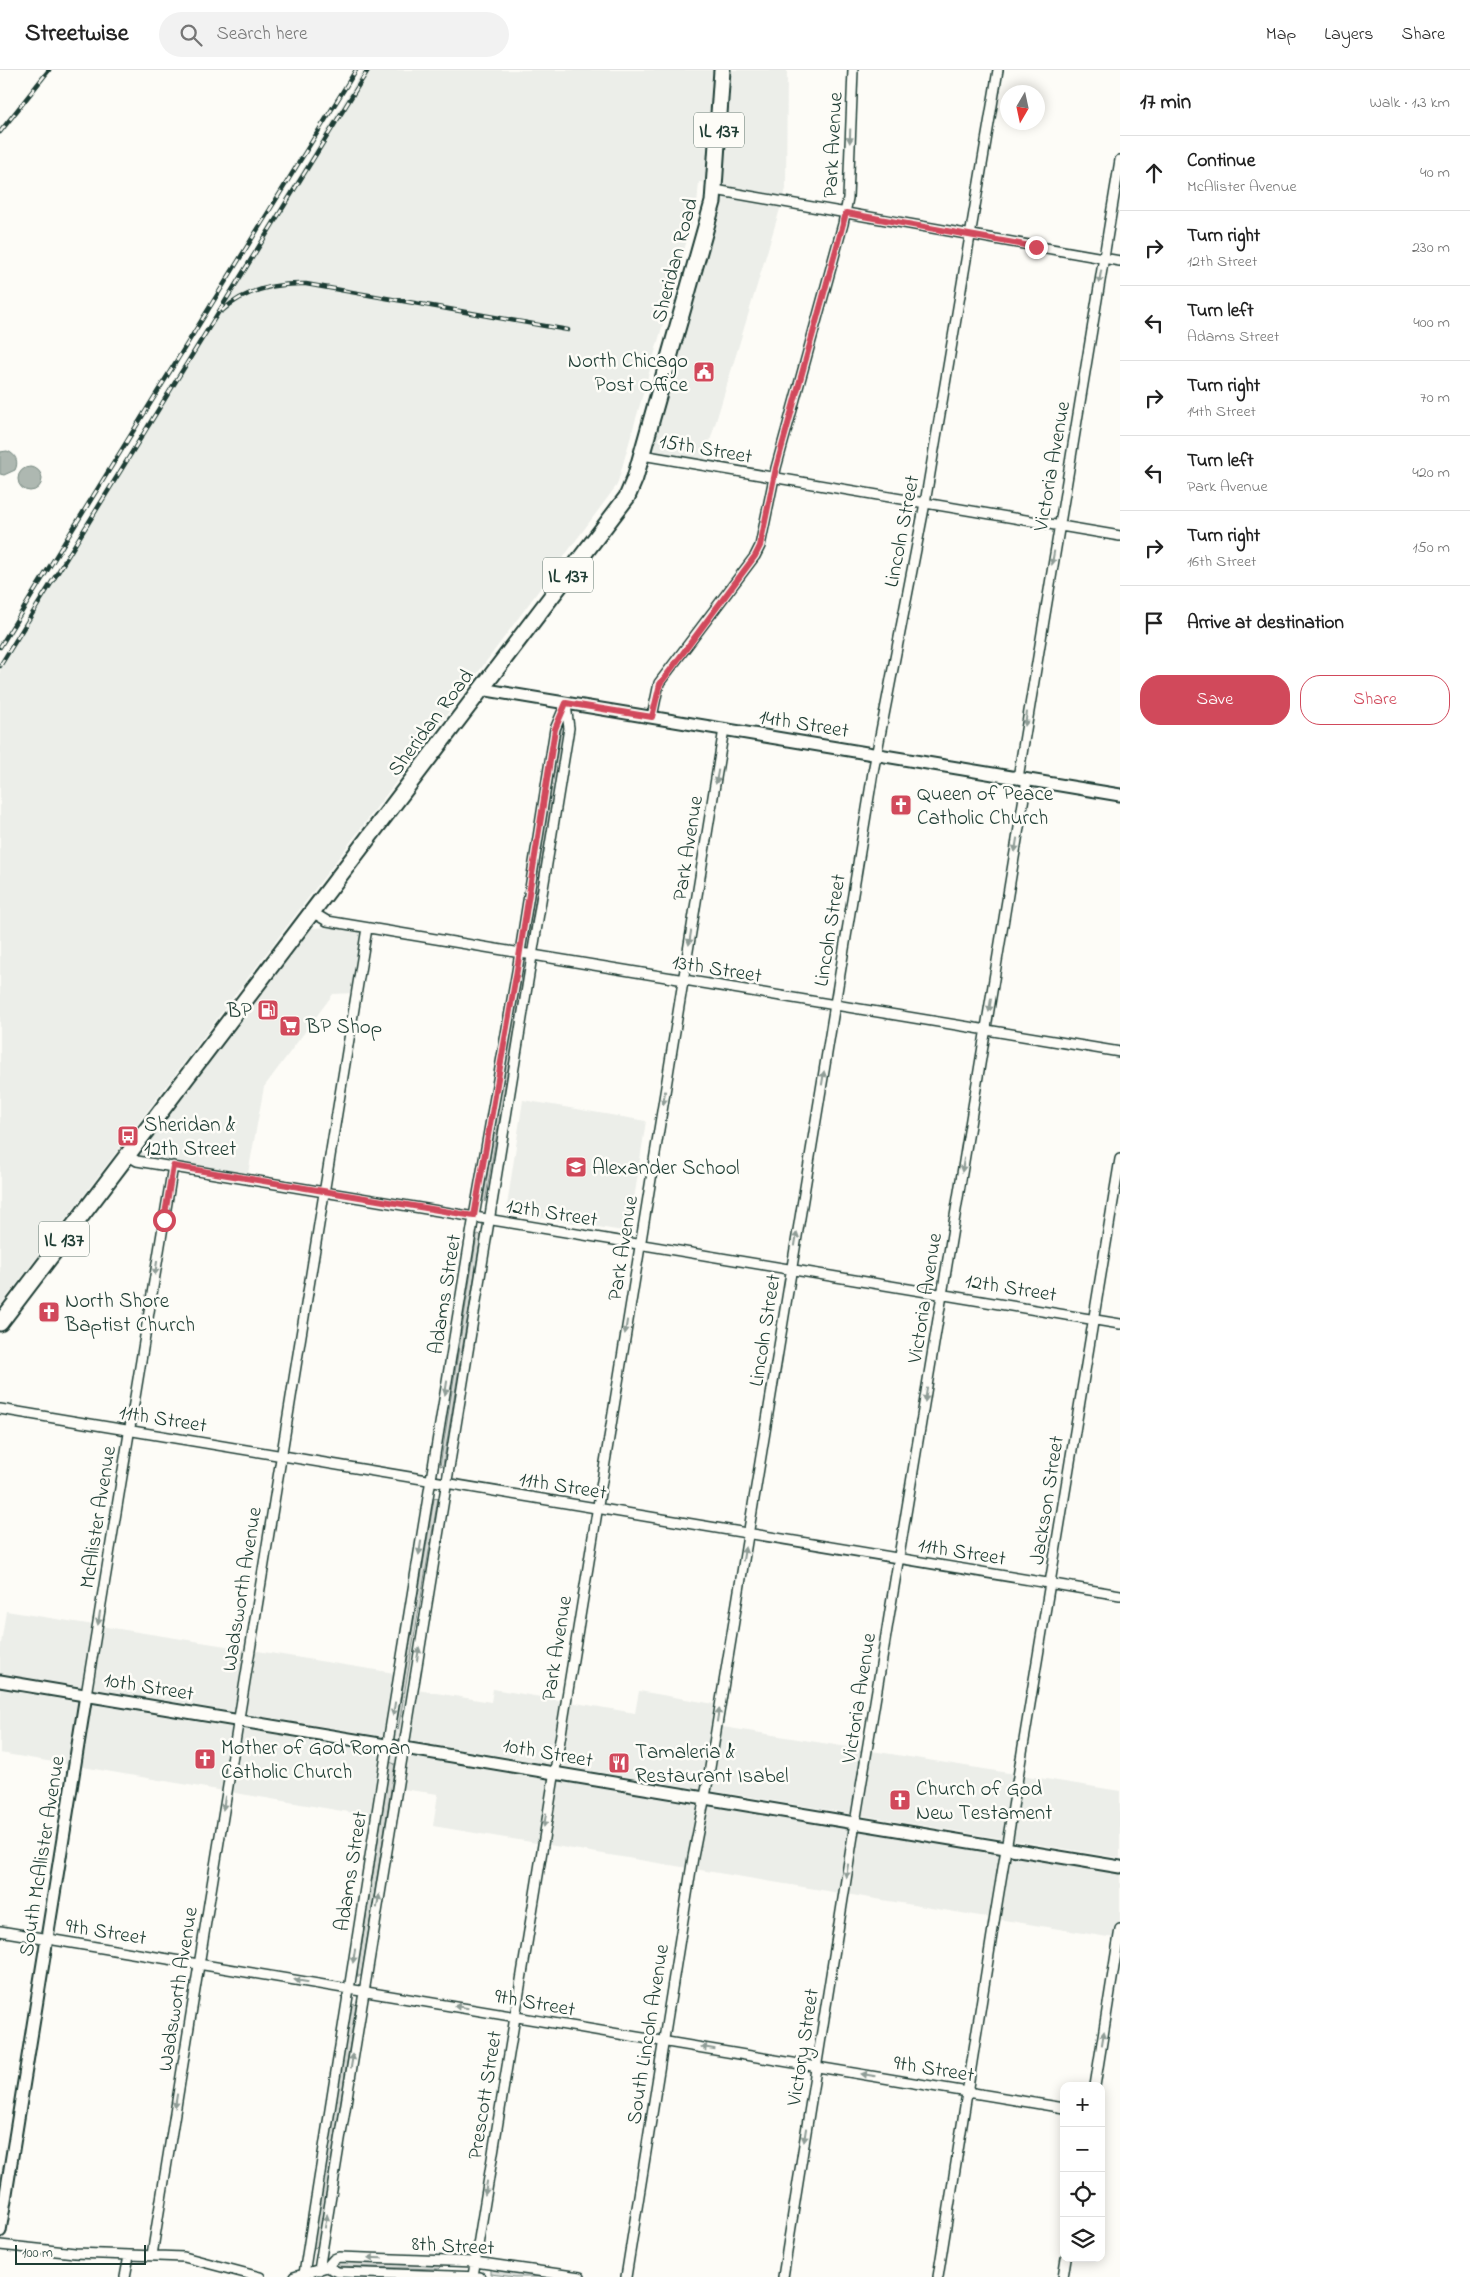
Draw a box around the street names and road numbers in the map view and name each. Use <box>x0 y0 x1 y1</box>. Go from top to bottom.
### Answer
street label: Park Avenue <box>816 91 852 199</box>
road number: IL 137 <box>694 112 744 148</box>
street label: Sheridan Road <box>645 195 707 326</box>
street label: Victoria Avenue <box>1027 398 1079 535</box>
street label: 15th Street <box>657 427 754 473</box>
street label: Lincoln Street <box>877 473 929 590</box>
road number: IL 137 <box>543 558 593 592</box>
street label: Sheridan Road <box>381 663 482 783</box>
street label: 14th Street <box>757 703 851 747</box>
street label: Park Avenue <box>666 793 712 903</box>
street label: Lincoln Street <box>807 872 855 989</box>
street label: 13th Street <box>670 948 764 992</box>
street label: 12th Street <box>504 1192 600 1236</box>
street label: Park Avenue <box>601 1193 647 1303</box>
road number: IL 137 <box>39 1222 89 1256</box>
street label: Victoria Avenue <box>901 1230 951 1367</box>
street label: Adams Street <box>422 1232 470 1357</box>
street label: 12th Street <box>963 1267 1059 1311</box>
street label: Lincoln Street <box>742 1272 790 1389</box>
street label: 11th Street <box>117 1398 209 1442</box>
street label: Jackson Street <box>1023 1434 1073 1567</box>
street label: McAlister Avenue <box>73 1443 125 1591</box>
street label: 11th Street <box>517 1465 609 1509</box>
street label: Wadsworth Avenue <box>215 1504 271 1674</box>
street label: 11th Street <box>916 1531 1008 1575</box>
street label: Park Avenue <box>535 1593 581 1703</box>
street label: Victoria Avenue <box>835 1630 885 1767</box>
street label: 10th Street <box>101 1666 196 1710</box>
street label: 10th Street <box>500 1731 595 1777</box>
street label: South McAlister Avenue <box>12 1753 74 1959</box>
street label: Adams Street <box>328 1809 376 1934</box>
street label: Wadsworth Avenue <box>151 1904 207 2074</box>
street label: 9th Street <box>63 1912 148 1954</box>
street label: South Lincoln Avenue <box>620 1941 678 2127</box>
street label: 9th Street <box>492 1982 577 2026</box>
street label: Victory Street <box>780 1987 830 2109</box>
street label: Prescott Street <box>461 2029 511 2162</box>
street label: 9th Street <box>891 2049 976 2091</box>
street label: 8th Street <box>411 2230 495 2264</box>

